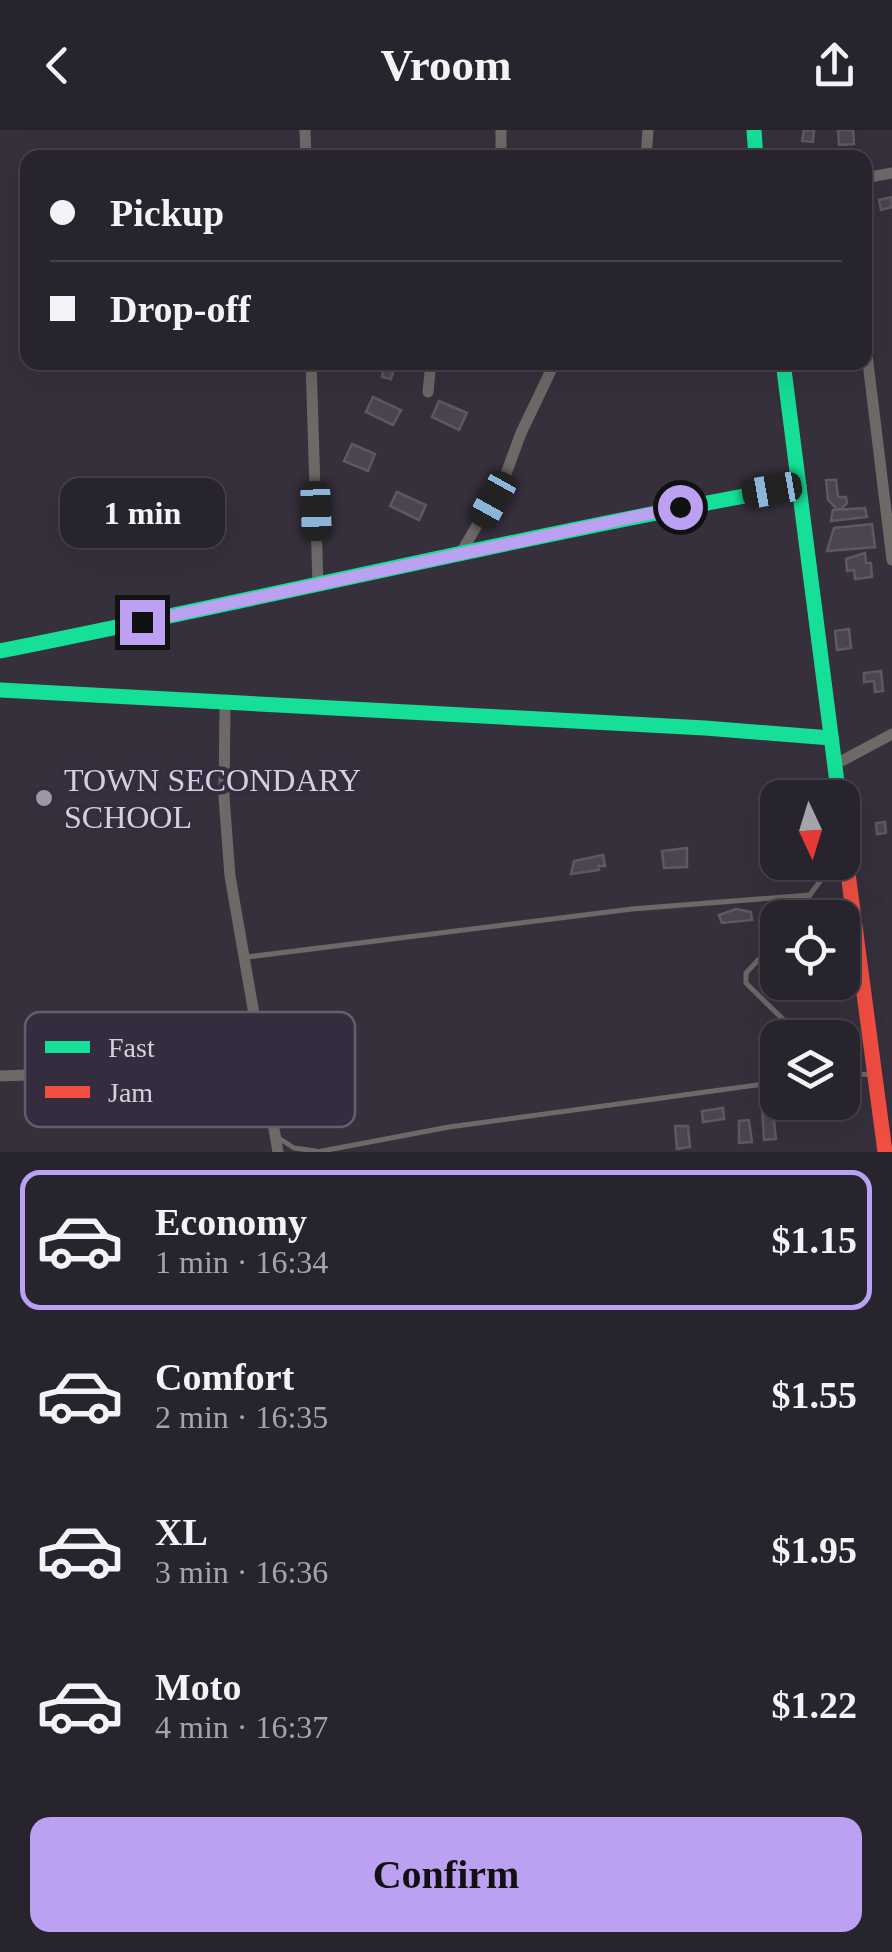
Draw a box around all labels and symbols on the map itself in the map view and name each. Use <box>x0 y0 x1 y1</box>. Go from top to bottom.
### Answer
car <box>465 466 521 534</box>
car <box>740 470 804 510</box>
callout: 1 min <box>59 477 224 547</box>
car <box>300 480 332 542</box>
route start <box>658 485 703 530</box>
route end <box>120 600 165 645</box>
place label: TOWN SECONDARY SCHOOL <box>64 762 361 835</box>
north arrow <box>760 780 860 880</box>
marker: TOWN SECONDARY SCHOOL <box>33 787 55 809</box>
legend <box>25 1012 355 1127</box>
text: Fast <box>108 1032 155 1063</box>
text: Jam <box>108 1077 153 1108</box>

